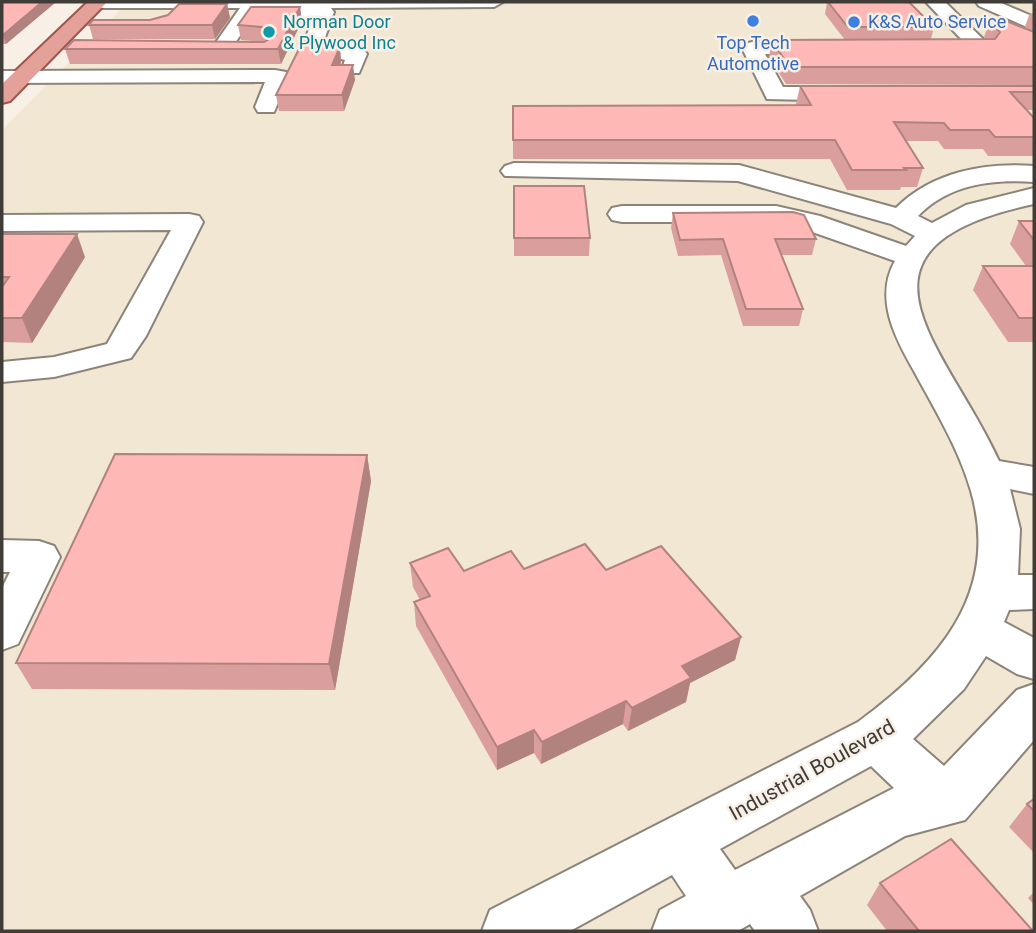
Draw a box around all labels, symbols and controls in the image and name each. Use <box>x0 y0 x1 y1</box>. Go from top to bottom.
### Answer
place label: Norman Door & Plywood Inc <box>283 11 396 53</box>
place label: K&S Auto Service <box>868 11 1006 32</box>
marker: Top Tech Automotive <box>745 13 761 29</box>
marker: K&S Auto Service <box>846 14 862 30</box>
marker: Norman Door & Plywood Inc <box>261 24 277 40</box>
place label: Top Tech Automotive <box>707 32 799 74</box>
street label: Industrial Boulevard <box>725 715 899 825</box>

